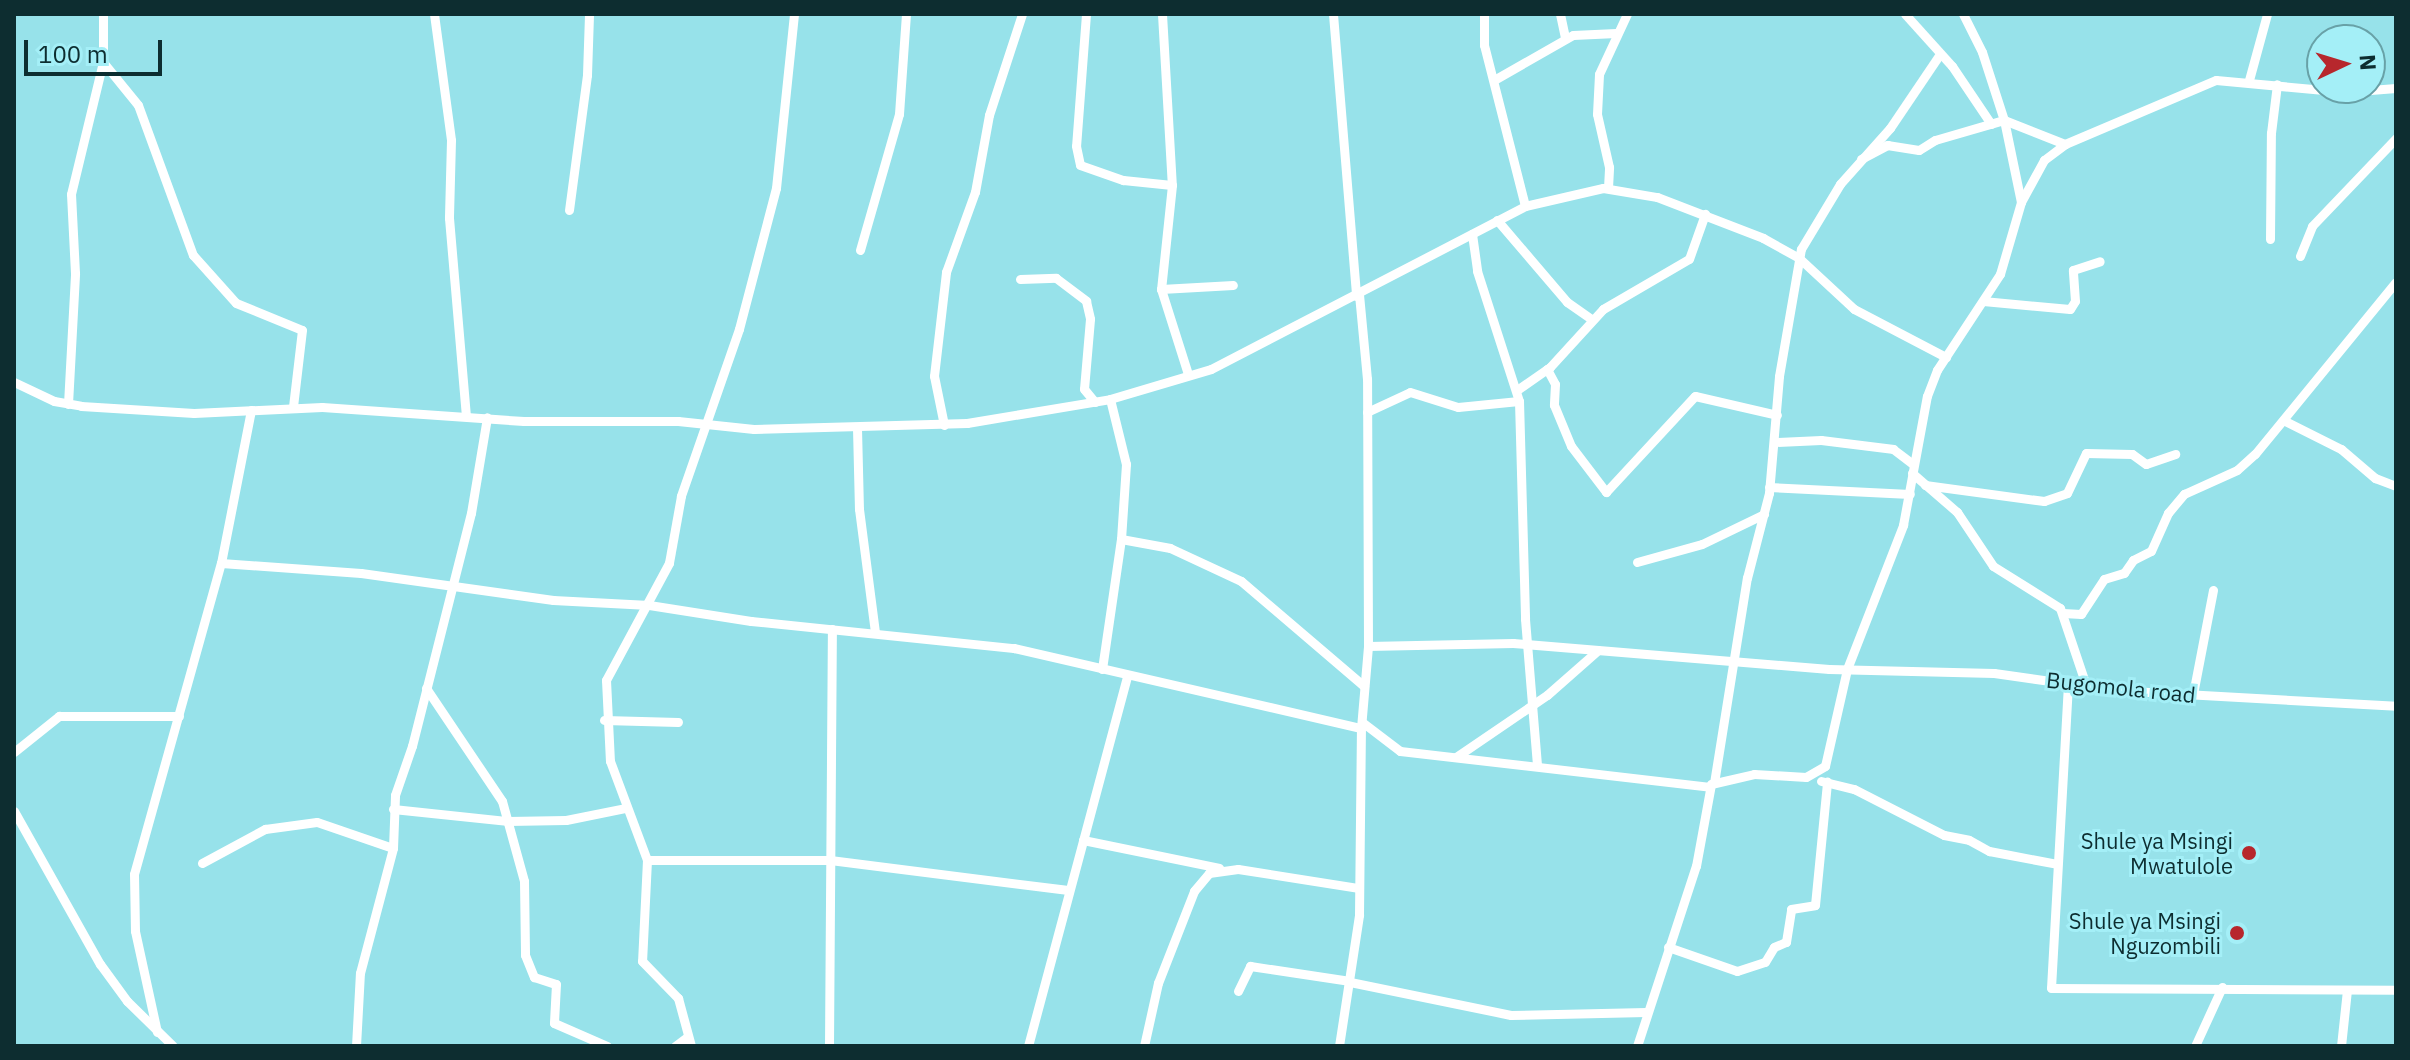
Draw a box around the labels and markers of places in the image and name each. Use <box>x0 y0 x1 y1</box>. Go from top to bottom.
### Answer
place label: Shule ya Msingi Mwatulole <box>2081 827 2233 878</box>
marker: Shule ya Msingi Mwatulole <box>2240 844 2258 862</box>
place label: Shule ya Msingi Nguzombili <box>2069 907 2221 958</box>
marker: Shule ya Msingi Nguzombili <box>2228 924 2246 942</box>

